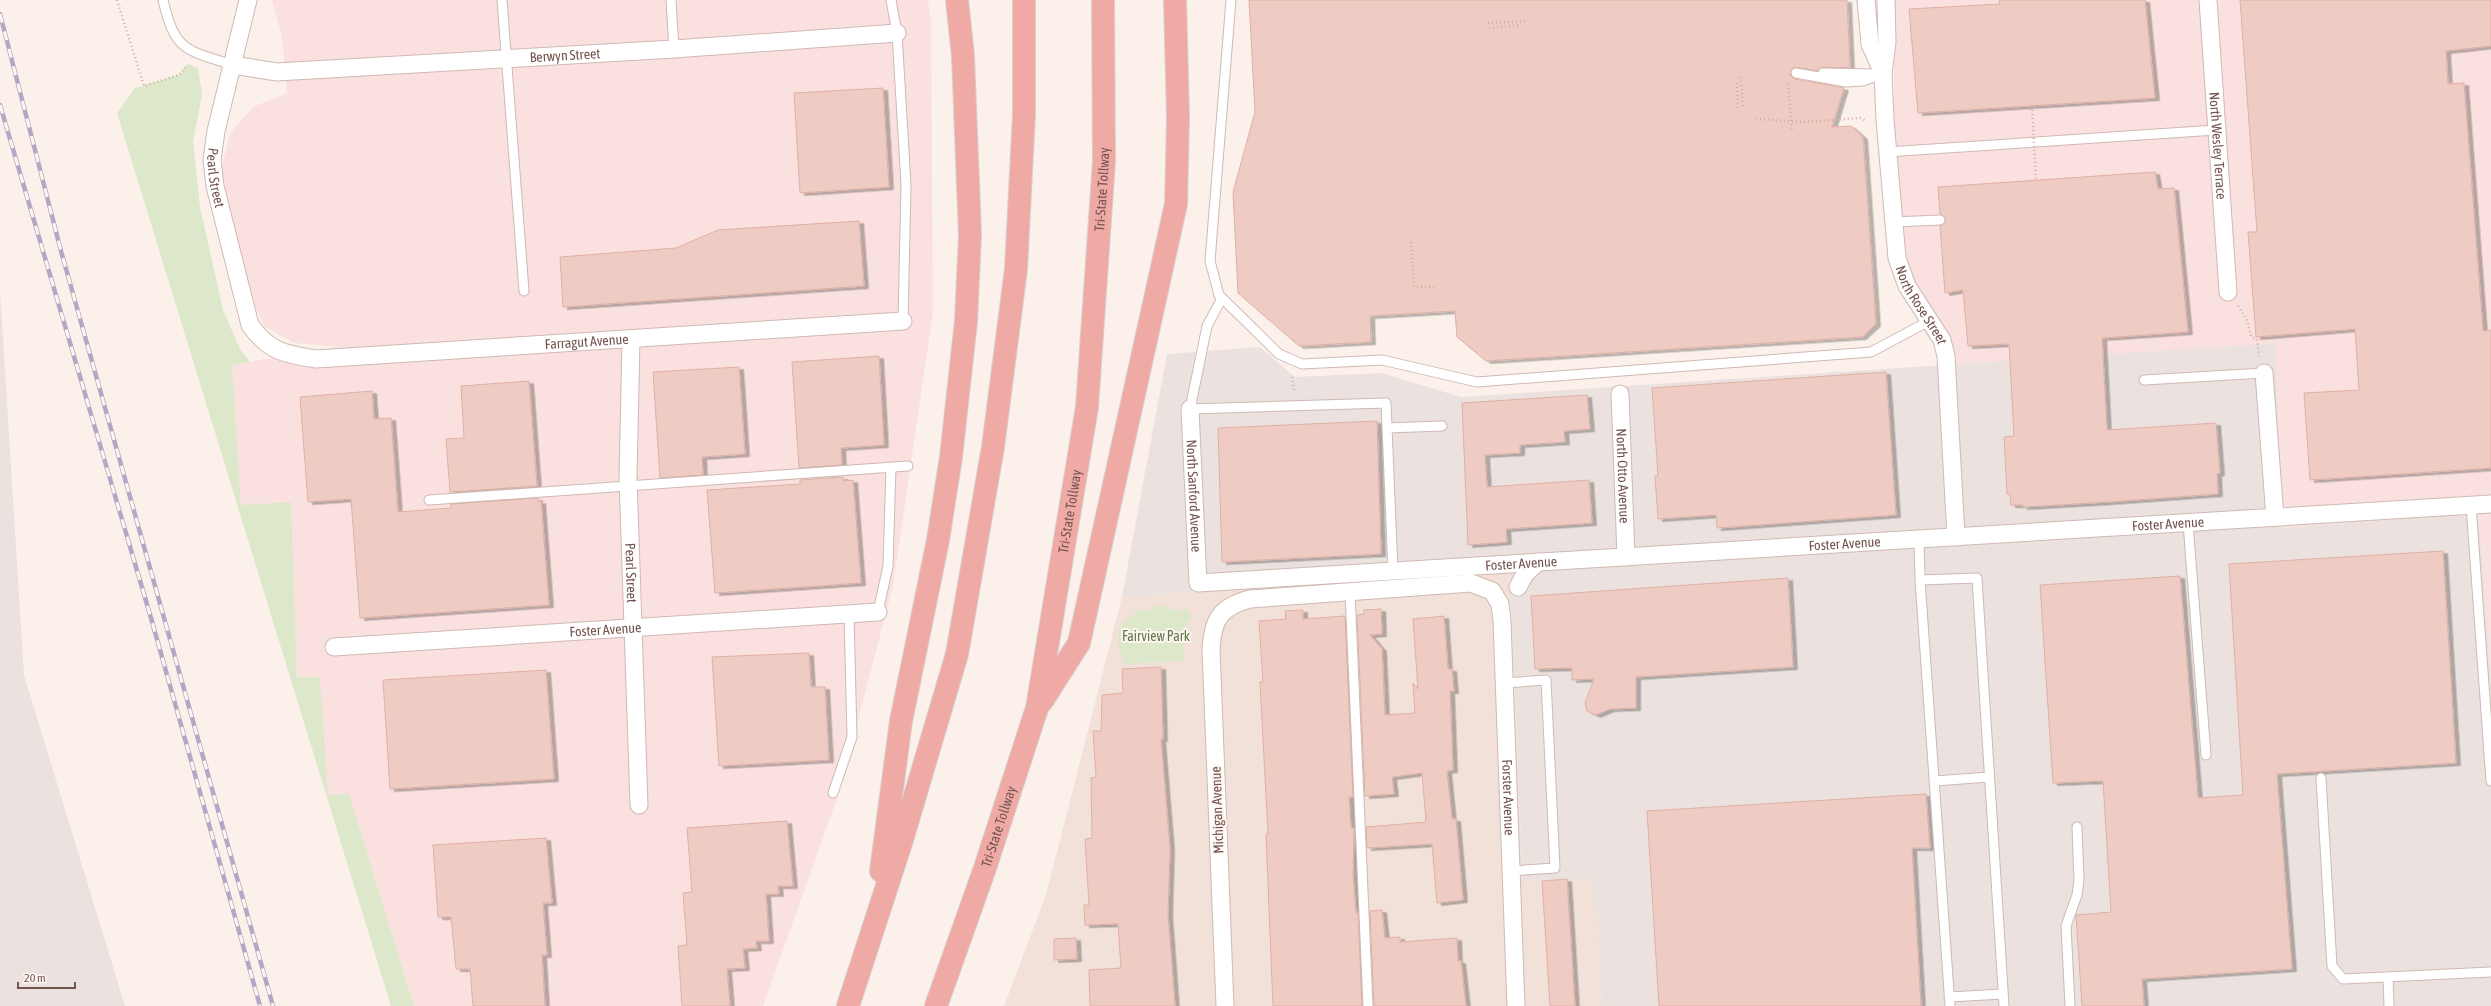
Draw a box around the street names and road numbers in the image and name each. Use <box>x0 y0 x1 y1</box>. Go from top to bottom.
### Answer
street label: Berwyn Street <box>529 45 601 65</box>
street label: North Wesley Terrace <box>2206 91 2230 200</box>
street label: Pearl Street <box>204 147 228 209</box>
street label: Tri-State Tollway <box>1091 147 1112 232</box>
street label: North Rose Street <box>1892 263 1951 346</box>
street label: Farragut Avenue <box>544 331 629 352</box>
street label: North Otto Avenue <box>1613 428 1633 524</box>
street label: North Sanford Avenue <box>1183 439 1205 553</box>
street label: Tri-State Tollway <box>1055 468 1085 554</box>
street label: Foster Avenue <box>2132 514 2204 534</box>
street label: Foster Avenue <box>1808 533 1881 554</box>
street label: Pearl Street <box>622 543 640 603</box>
street label: Foster Avenue <box>1485 553 1558 573</box>
street label: Foster Avenue <box>569 619 642 640</box>
street label: Forster Avenue <box>1499 759 1518 836</box>
street label: Michigan Avenue <box>1207 766 1227 854</box>
street label: Tri-State Tollway <box>978 784 1019 869</box>

